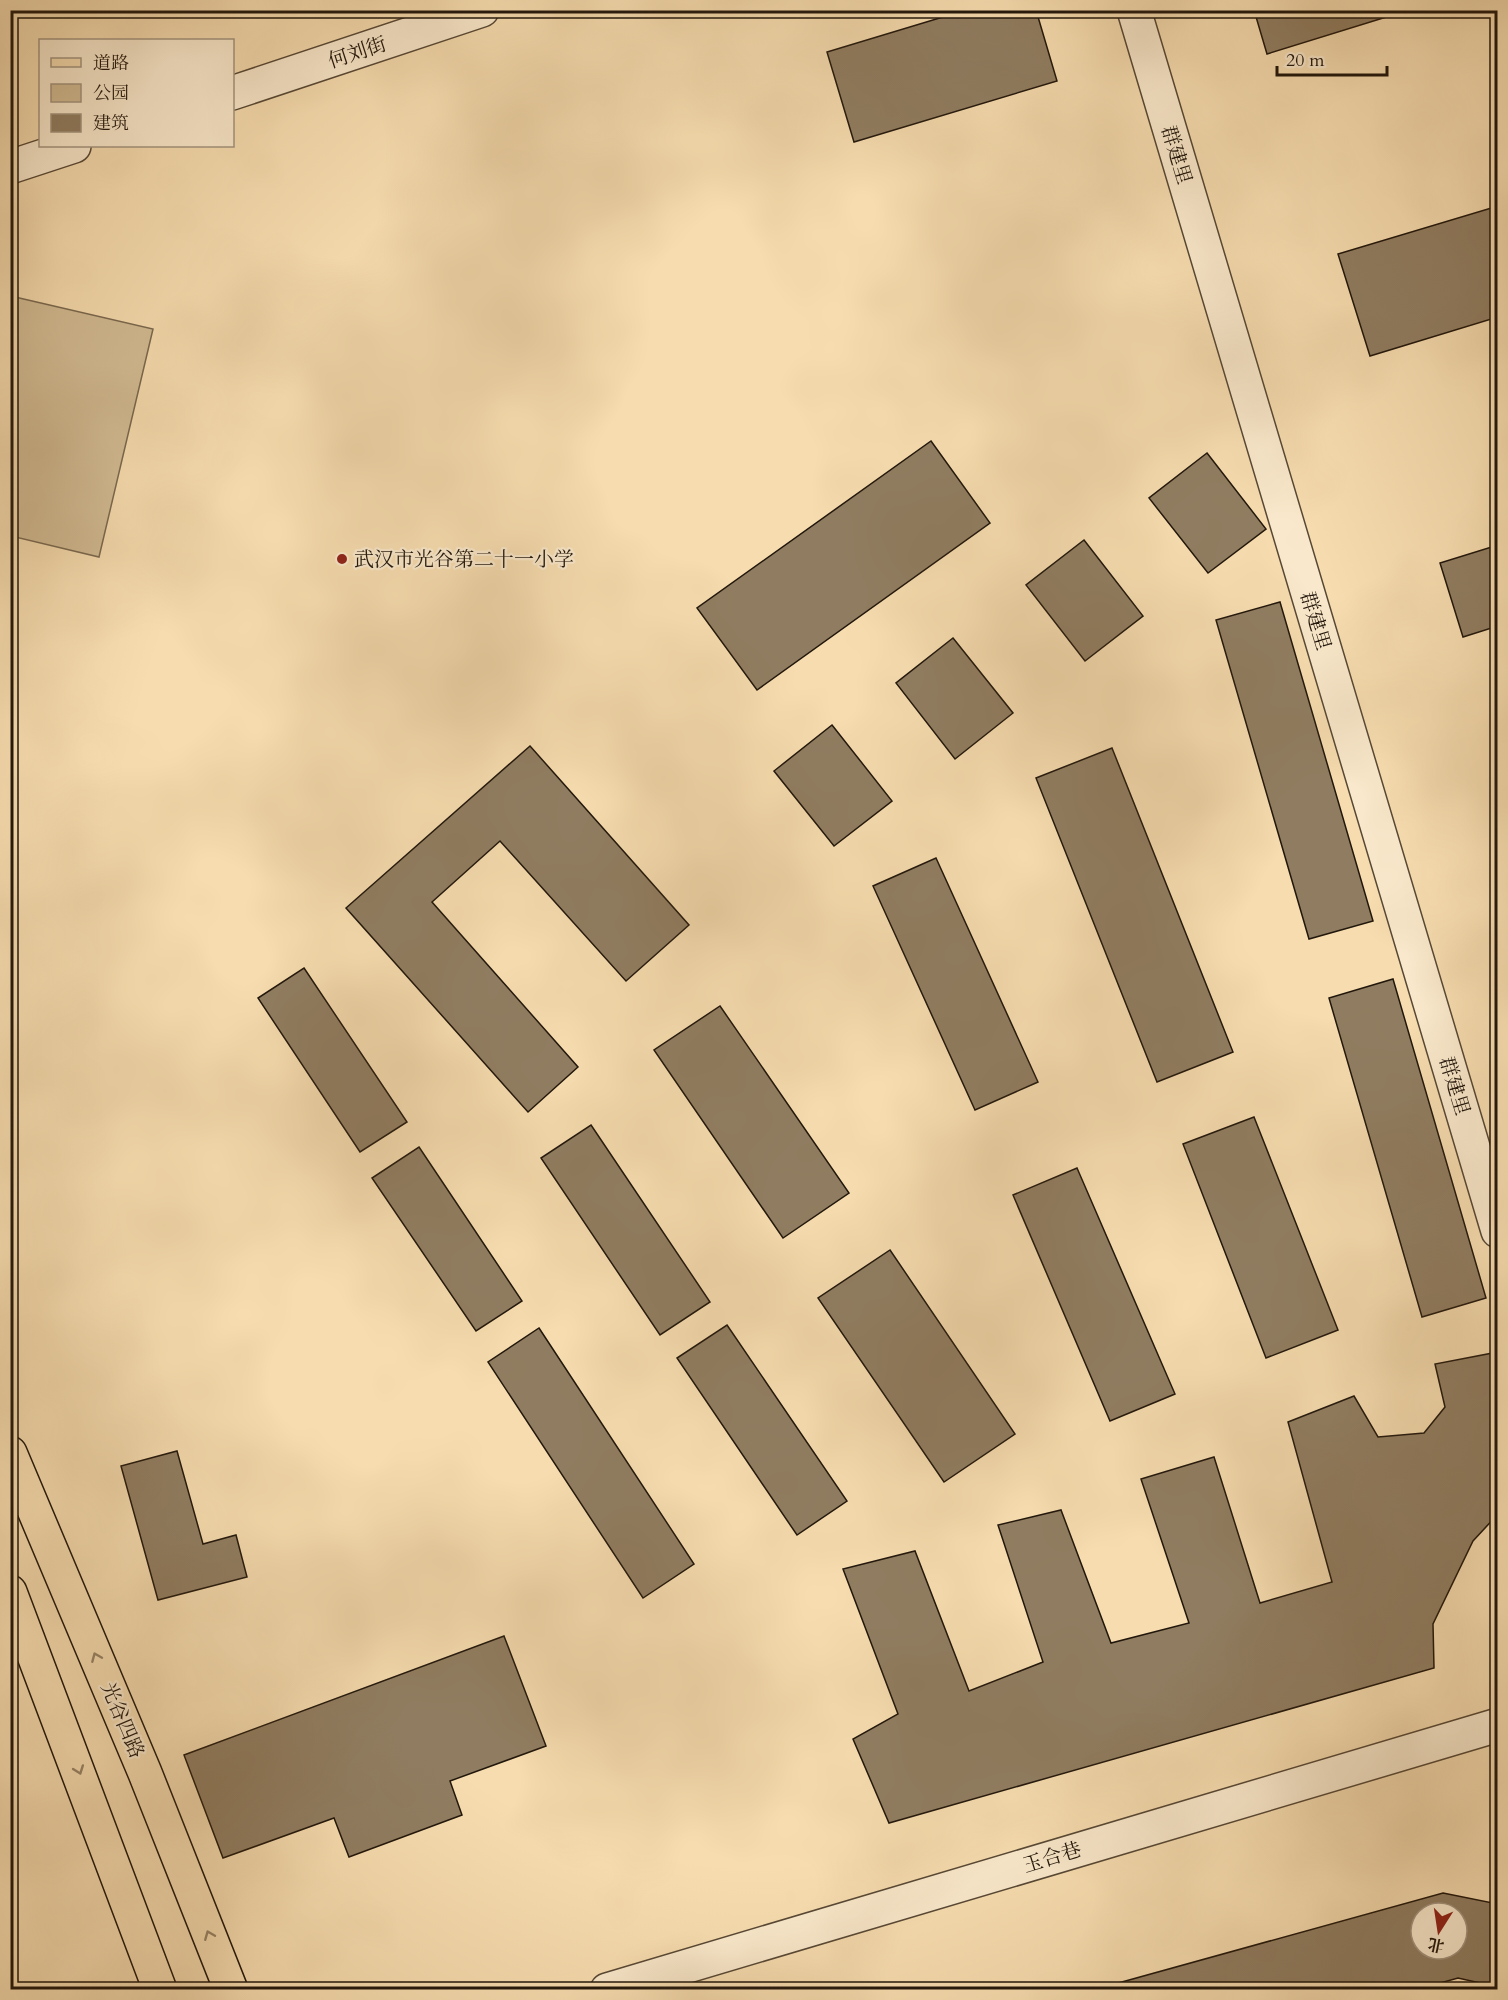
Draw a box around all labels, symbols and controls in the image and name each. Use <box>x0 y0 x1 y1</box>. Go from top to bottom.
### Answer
street label: 何刘街 <box>324 30 390 75</box>
legend <box>39 39 234 147</box>
scale bar <box>1277 39 1386 77</box>
text: 20 m <box>1286 48 1325 73</box>
text: 道路 <box>93 51 129 76</box>
text: 公园 <box>93 81 129 106</box>
text: 建筑 <box>93 111 129 136</box>
street label: 群建里 <box>1155 123 1198 188</box>
place label: 武汉市光谷第二十一小学 <box>354 546 574 573</box>
marker: 武汉市光谷第二十一小学 <box>335 552 349 566</box>
street label: 群建里 <box>1294 589 1337 654</box>
street label: 群建里 <box>1433 1054 1476 1119</box>
one-way arrow <box>91 1652 103 1663</box>
street label: 光谷四路 <box>94 1678 151 1762</box>
one-way arrow <box>71 1764 84 1775</box>
street label: 玉合巷 <box>1020 1836 1085 1879</box>
north arrow <box>1409 1901 1469 1961</box>
one-way arrow <box>204 1930 216 1941</box>
text: 北 <box>1426 1932 1446 1957</box>

